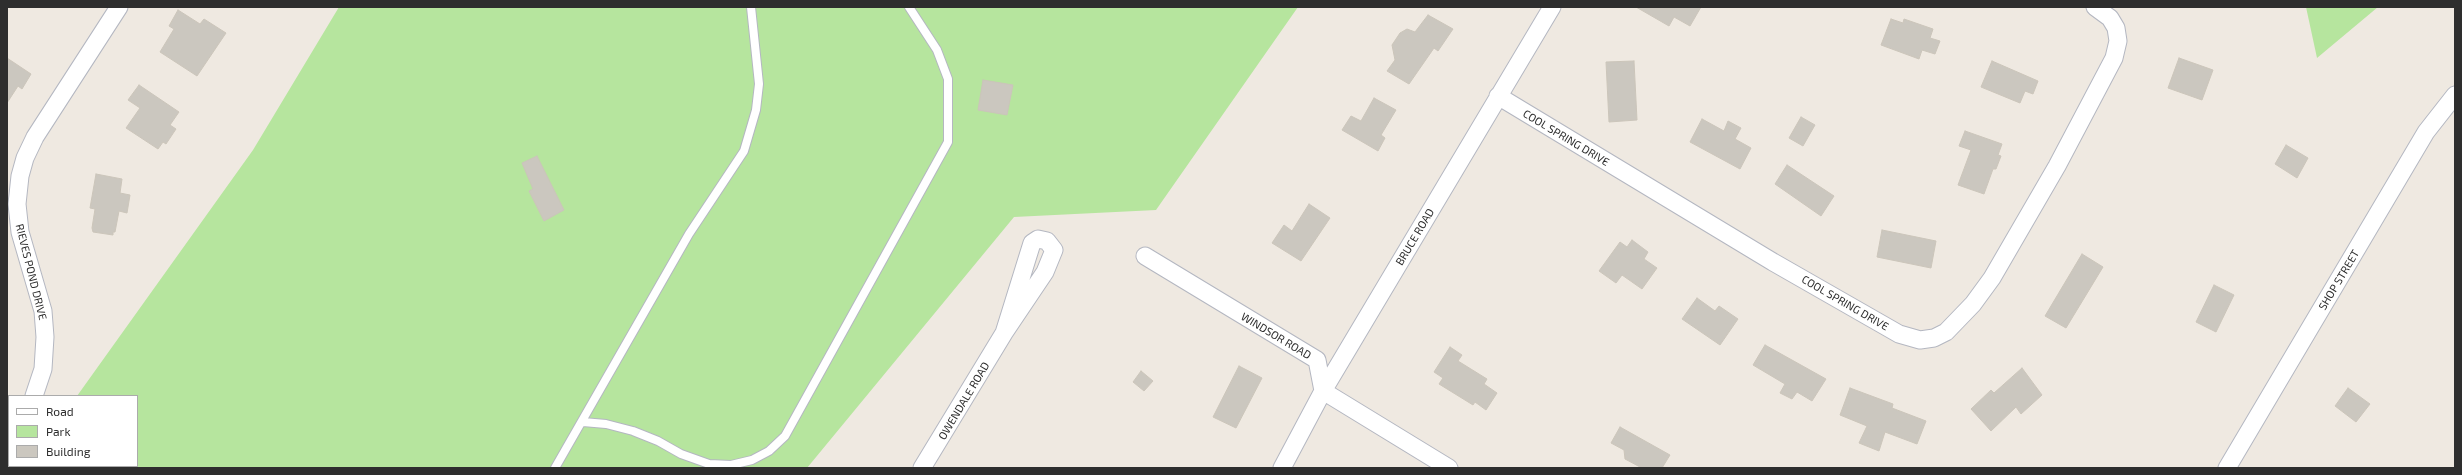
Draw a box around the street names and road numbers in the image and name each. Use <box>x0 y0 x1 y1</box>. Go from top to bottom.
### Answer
street label: COOL SPRING DRIVE <box>1520 107 1612 169</box>
street label: BRUCE ROAD <box>1393 206 1437 268</box>
street label: RIEVES POND DRIVE <box>13 223 49 321</box>
street label: SHOP STREET <box>2316 248 2362 312</box>
street label: COOL SPRING DRIVE <box>1799 273 1891 333</box>
street label: WINDSOR ROAD <box>1239 310 1313 362</box>
street label: OWENDALE ROAD <box>936 360 992 442</box>

